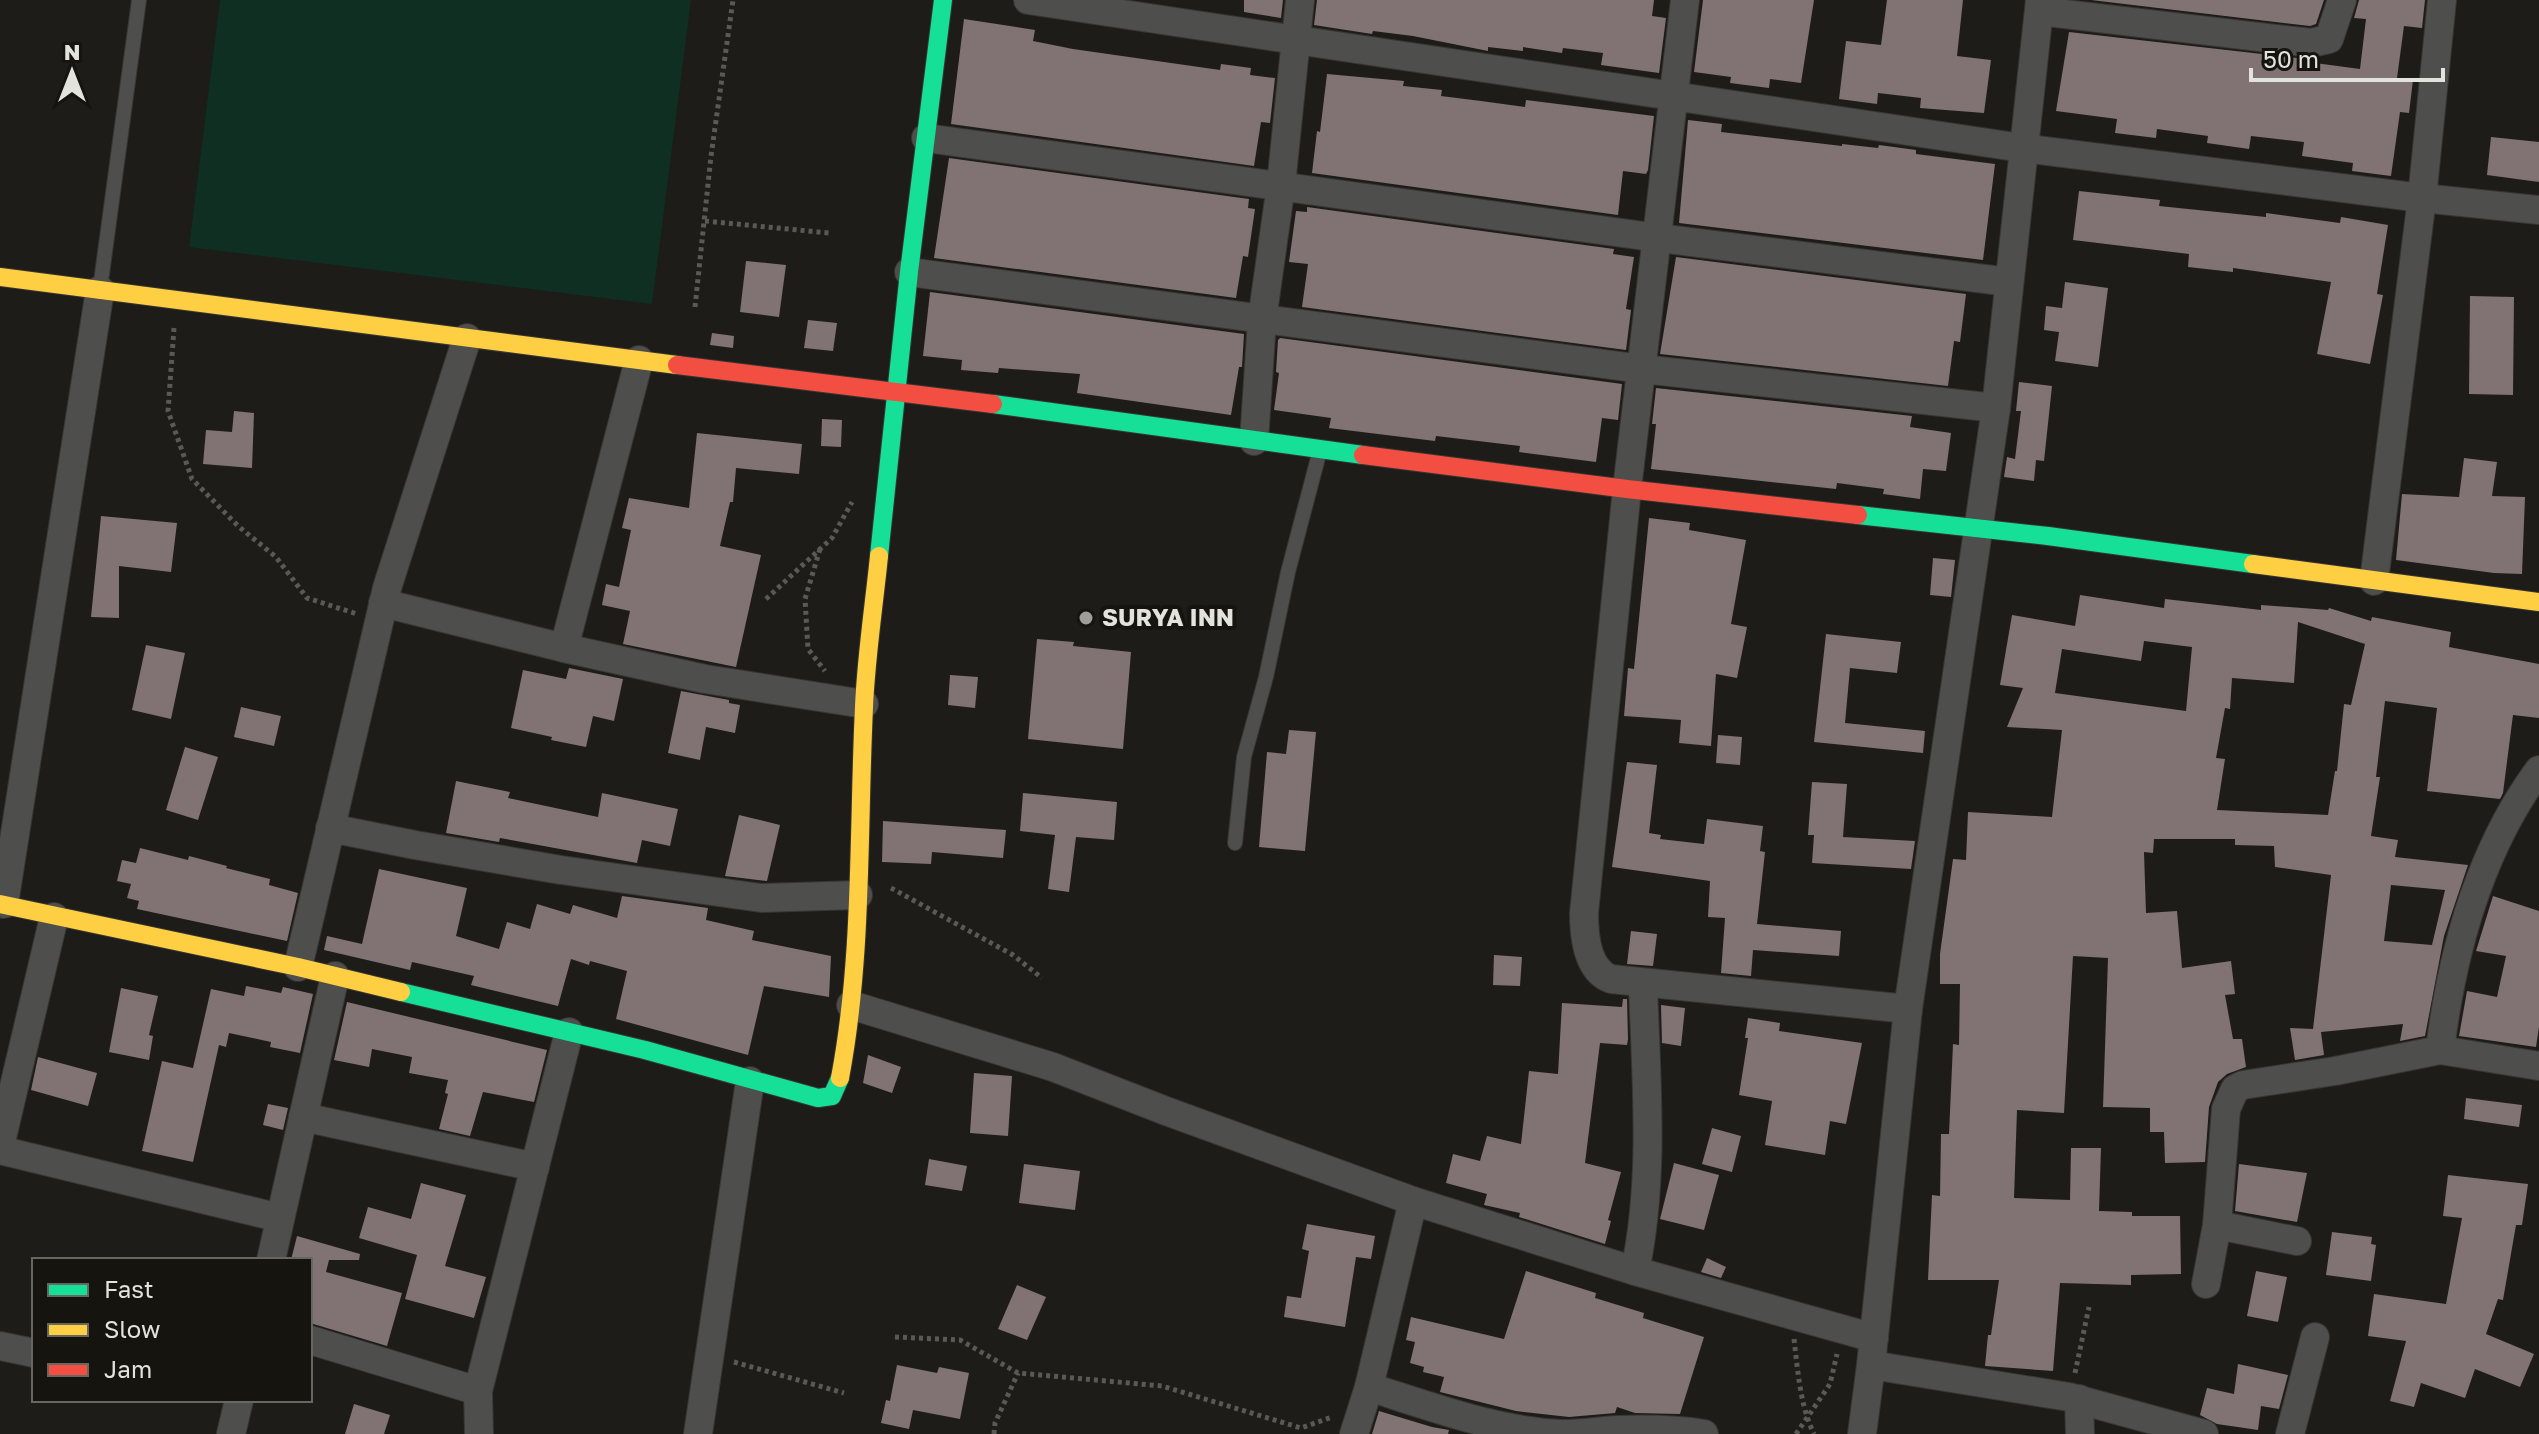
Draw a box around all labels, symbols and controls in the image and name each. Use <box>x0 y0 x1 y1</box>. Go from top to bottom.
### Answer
north arrow <box>32 32 112 112</box>
scale bar <box>2251 32 2443 82</box>
text: N <box>64 38 80 65</box>
text: 50 m <box>2263 44 2319 73</box>
place label: SURYA INN <box>1102 602 1234 631</box>
marker: SURYA INN <box>1077 609 1095 627</box>
legend <box>32 1258 312 1402</box>
text: Fast <box>104 1274 154 1303</box>
text: Slow <box>104 1314 160 1343</box>
text: Jam <box>104 1354 152 1383</box>

